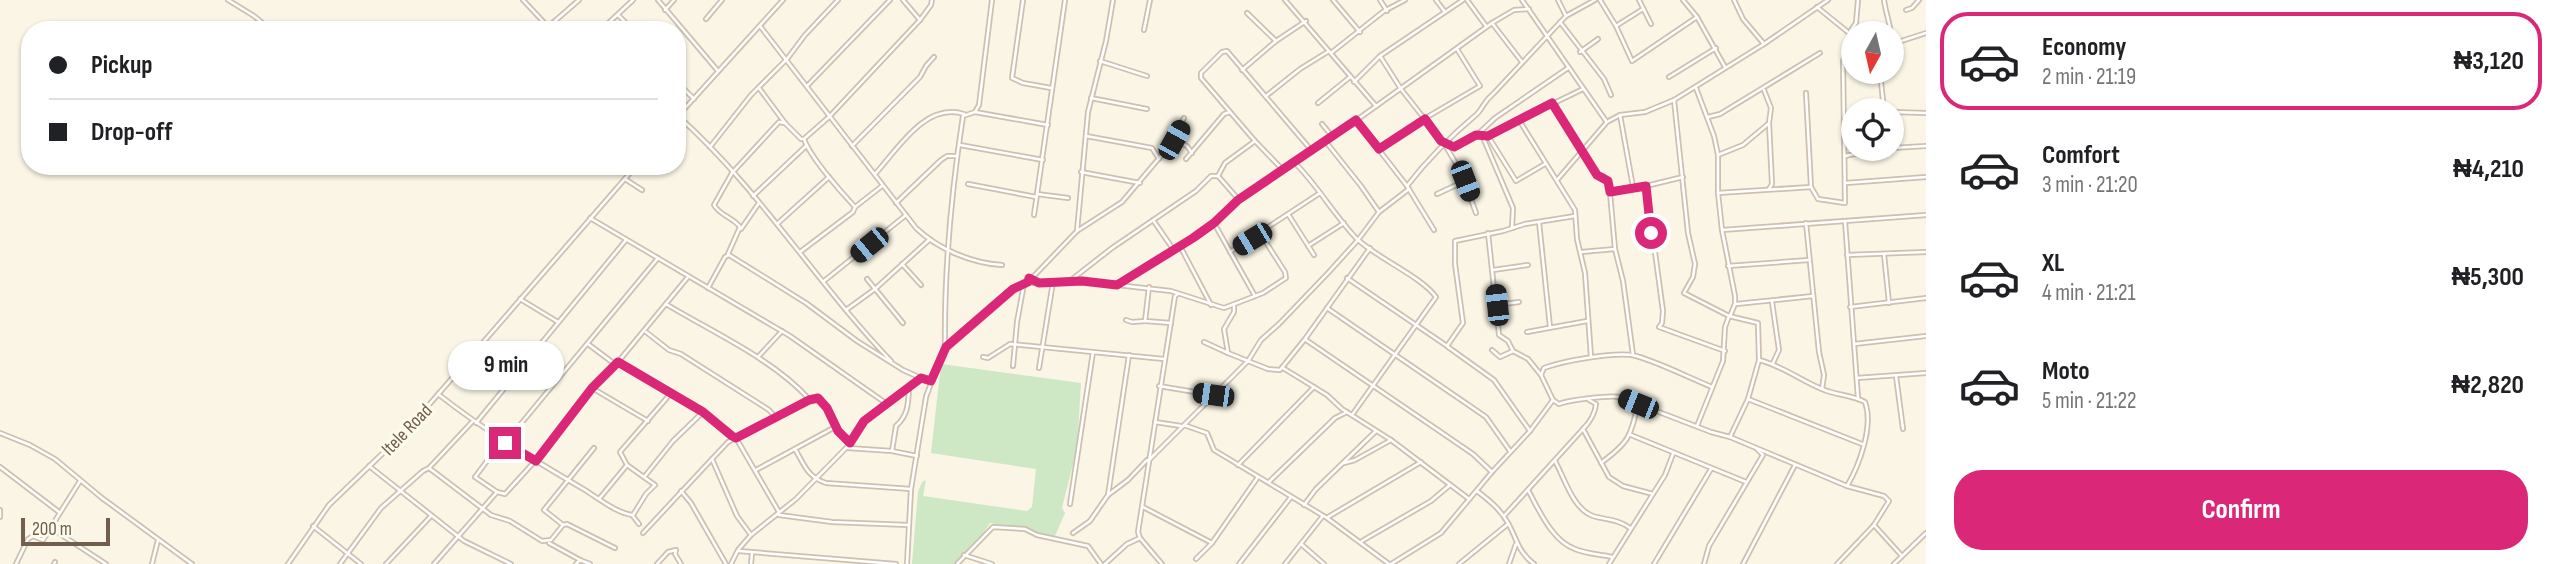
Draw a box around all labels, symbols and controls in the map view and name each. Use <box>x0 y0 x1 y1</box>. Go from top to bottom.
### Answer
north arrow <box>1841 21 1904 84</box>
map controls <box>1841 21 1904 161</box>
icon: car <box>1958 30 2021 93</box>
text: Economy <box>2042 32 2126 63</box>
text: ₦3,120 <box>2453 46 2524 77</box>
text: Pickup <box>91 50 153 81</box>
text: 2 min · 21:19 <box>2042 63 2136 91</box>
button: locate <box>1841 98 1904 161</box>
text: Drop-off <box>91 117 172 148</box>
car <box>1155 117 1194 163</box>
icon: car <box>1958 138 2021 201</box>
text: Comfort <box>2042 140 2120 171</box>
text: ₦4,210 <box>2453 154 2524 185</box>
car <box>1448 158 1483 204</box>
text: 3 min · 21:20 <box>2042 171 2138 199</box>
route start <box>1635 217 1667 249</box>
car <box>1229 219 1276 259</box>
car <box>847 224 892 266</box>
icon: car <box>1958 246 2021 309</box>
text: XL <box>2042 248 2064 279</box>
text: ₦5,300 <box>2452 262 2524 293</box>
text: 4 min · 21:21 <box>2042 279 2136 307</box>
car <box>1485 283 1510 327</box>
callout: 9 min <box>447 342 563 390</box>
text: 9 min <box>484 351 528 379</box>
icon: car <box>1958 354 2021 417</box>
text: Moto <box>2042 356 2090 387</box>
text: ₦2,820 <box>2451 370 2524 401</box>
car <box>1191 382 1236 408</box>
car <box>1615 386 1662 422</box>
text: 5 min · 21:22 <box>2042 387 2137 415</box>
street label: Itele Road <box>377 399 437 461</box>
route end <box>489 427 521 459</box>
button: Confirm <box>1954 470 2528 550</box>
scale bar <box>21 515 110 547</box>
text: 200 m <box>32 518 72 541</box>

